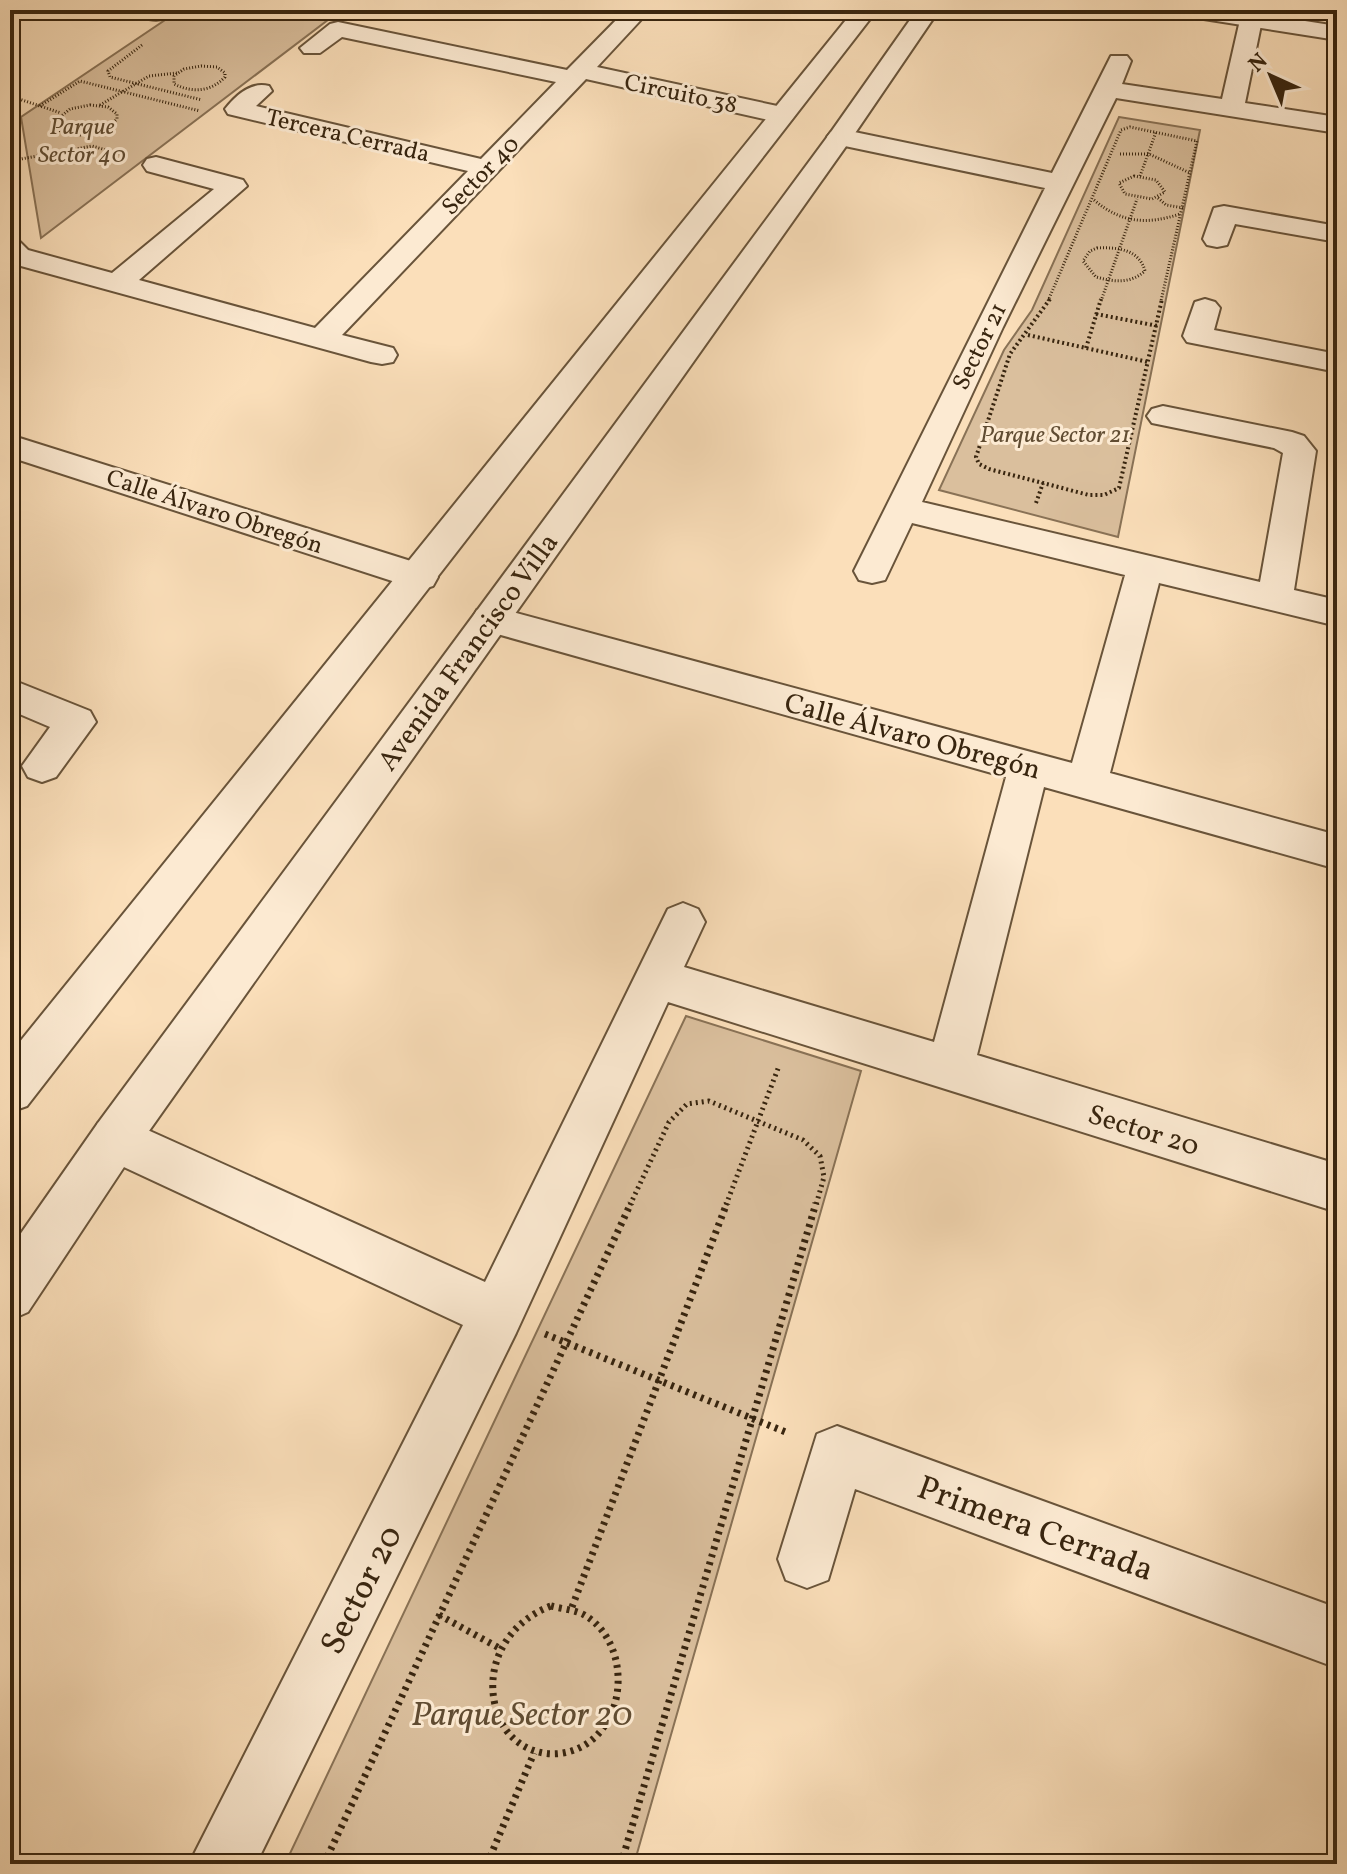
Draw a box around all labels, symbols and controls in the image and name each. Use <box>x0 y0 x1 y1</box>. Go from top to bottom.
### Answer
north arrow <box>1231 36 1311 116</box>
text: N <box>1242 47 1275 80</box>
street label: Circuito 38 <box>621 66 740 124</box>
street label: Tercera Cerrada <box>262 102 433 172</box>
park label: Parque Sector 40 <box>38 111 126 173</box>
street label: Sector 40 <box>435 129 528 224</box>
street label: Sector 21 <box>945 297 1017 396</box>
park label: Parque Sector 21 <box>980 419 1130 453</box>
street label: Calle Álvaro Obregón <box>102 462 327 564</box>
street label: Avenida Francisco Villa <box>369 525 569 779</box>
street label: Calle Álvaro Obregón <box>780 684 1045 790</box>
street label: Sector 20 <box>1083 1096 1204 1167</box>
street label: Primera Cerrada <box>910 1466 1159 1595</box>
street label: Sector 20 <box>311 1518 416 1663</box>
park label: Parque Sector 20 <box>411 1693 633 1740</box>

